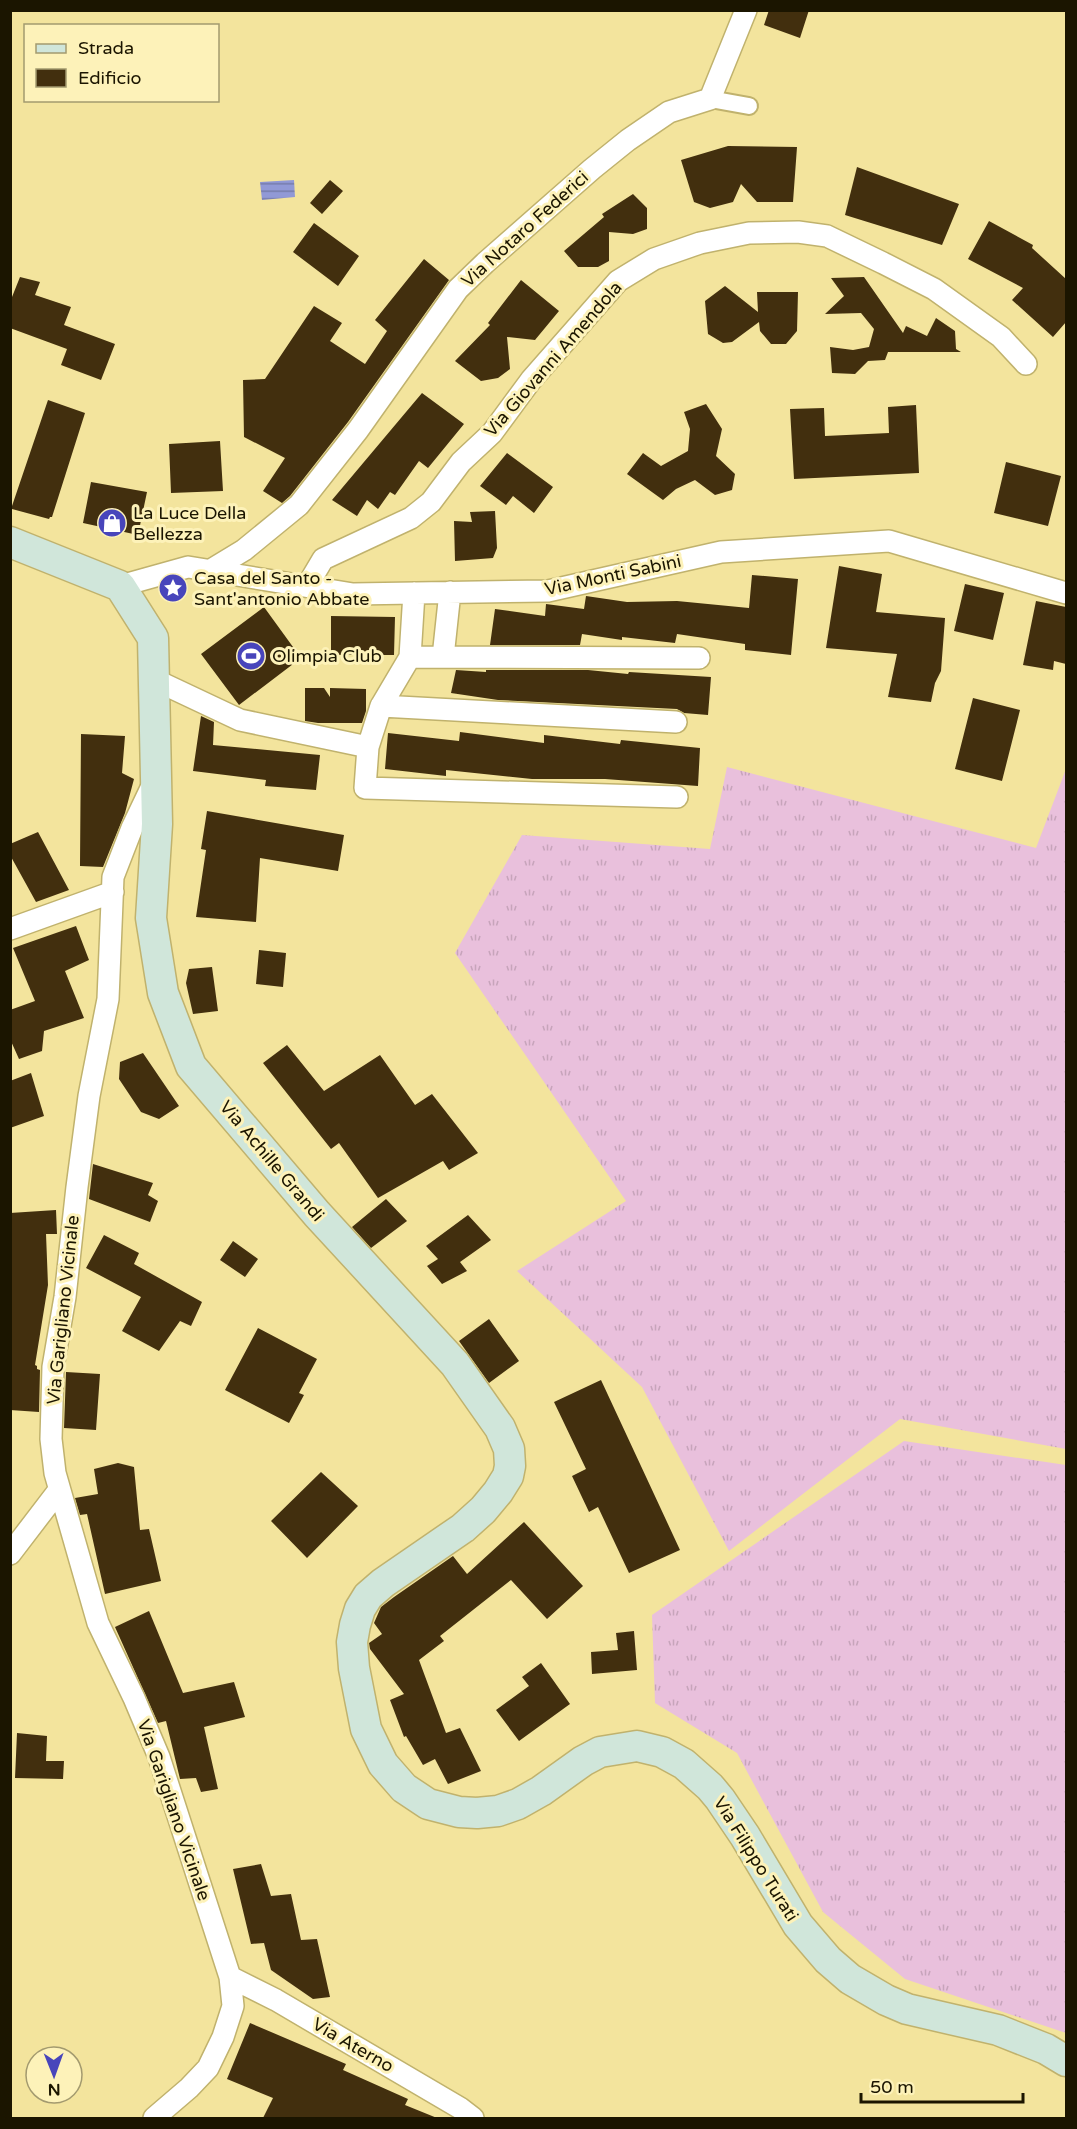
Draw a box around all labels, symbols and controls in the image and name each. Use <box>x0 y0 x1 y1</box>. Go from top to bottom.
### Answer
legend <box>24 24 219 102</box>
text: Strada <box>78 37 134 59</box>
text: Edificio <box>78 67 142 89</box>
street label: Via Notaro Federici <box>457 166 593 292</box>
street label: Via Giovanni Amendola <box>479 277 627 441</box>
place label: La Luce Della Bellezza <box>133 502 246 545</box>
shop icon: La Luce Della Bellezza <box>96 507 128 539</box>
street label: Via Monti Sabini <box>543 550 683 600</box>
place label: Casa del Santo - Sant'antonio Abbate <box>194 567 369 610</box>
place icon: Casa del Santo - Sant'antonio Abbate <box>157 572 189 604</box>
sports icon: Olimpia Club <box>235 640 267 672</box>
place label: Olimpia Club <box>272 645 382 667</box>
street label: Via Achille Grandi <box>215 1096 329 1226</box>
street label: Via Garigliano Vicinale <box>42 1214 84 1406</box>
street label: Via Garigliano Vicinale <box>133 1716 215 1904</box>
street label: Via Filippo Turati <box>709 1792 803 1926</box>
street label: Via Aterno <box>308 2013 398 2077</box>
north arrow <box>24 2045 84 2105</box>
scale bar <box>861 2066 1023 2104</box>
text: 50 m <box>870 2076 914 2098</box>
text: N <box>48 2079 61 2099</box>

